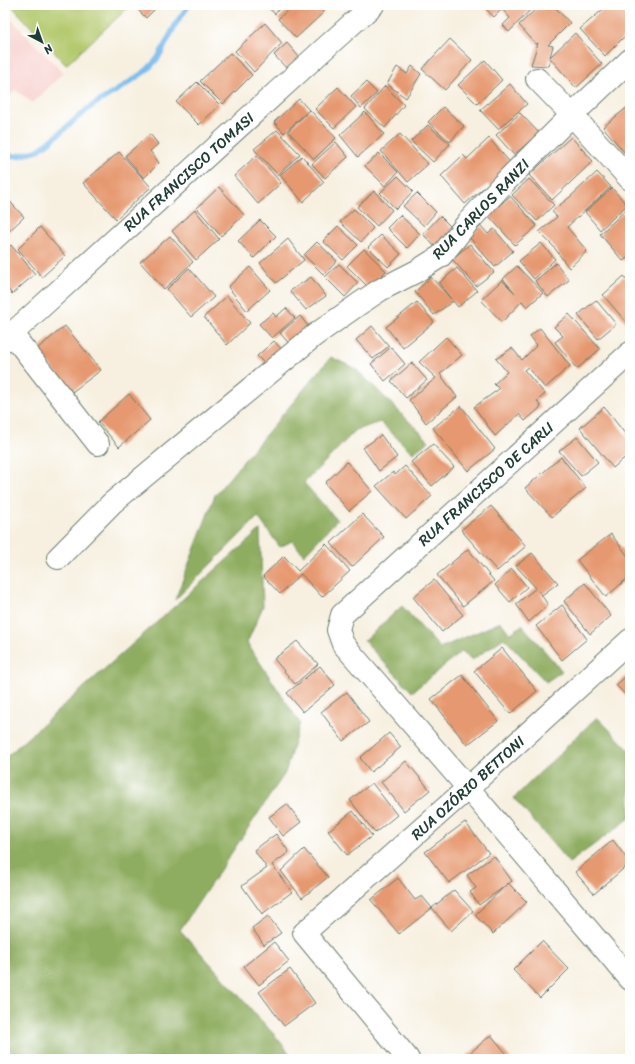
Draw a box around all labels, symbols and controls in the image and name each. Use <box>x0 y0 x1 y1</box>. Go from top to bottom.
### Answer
north arrow <box>22 22 62 62</box>
text: N <box>39 39 58 59</box>
street label: RUA FRANCISCO TOMASI <box>117 105 261 238</box>
street label: RUA CARLOS RANZI <box>426 152 537 266</box>
street label: RUA FRANCISCO DE CARLI <box>412 415 560 553</box>
street label: RUA OZÓRIO BETTONI <box>405 729 531 847</box>

